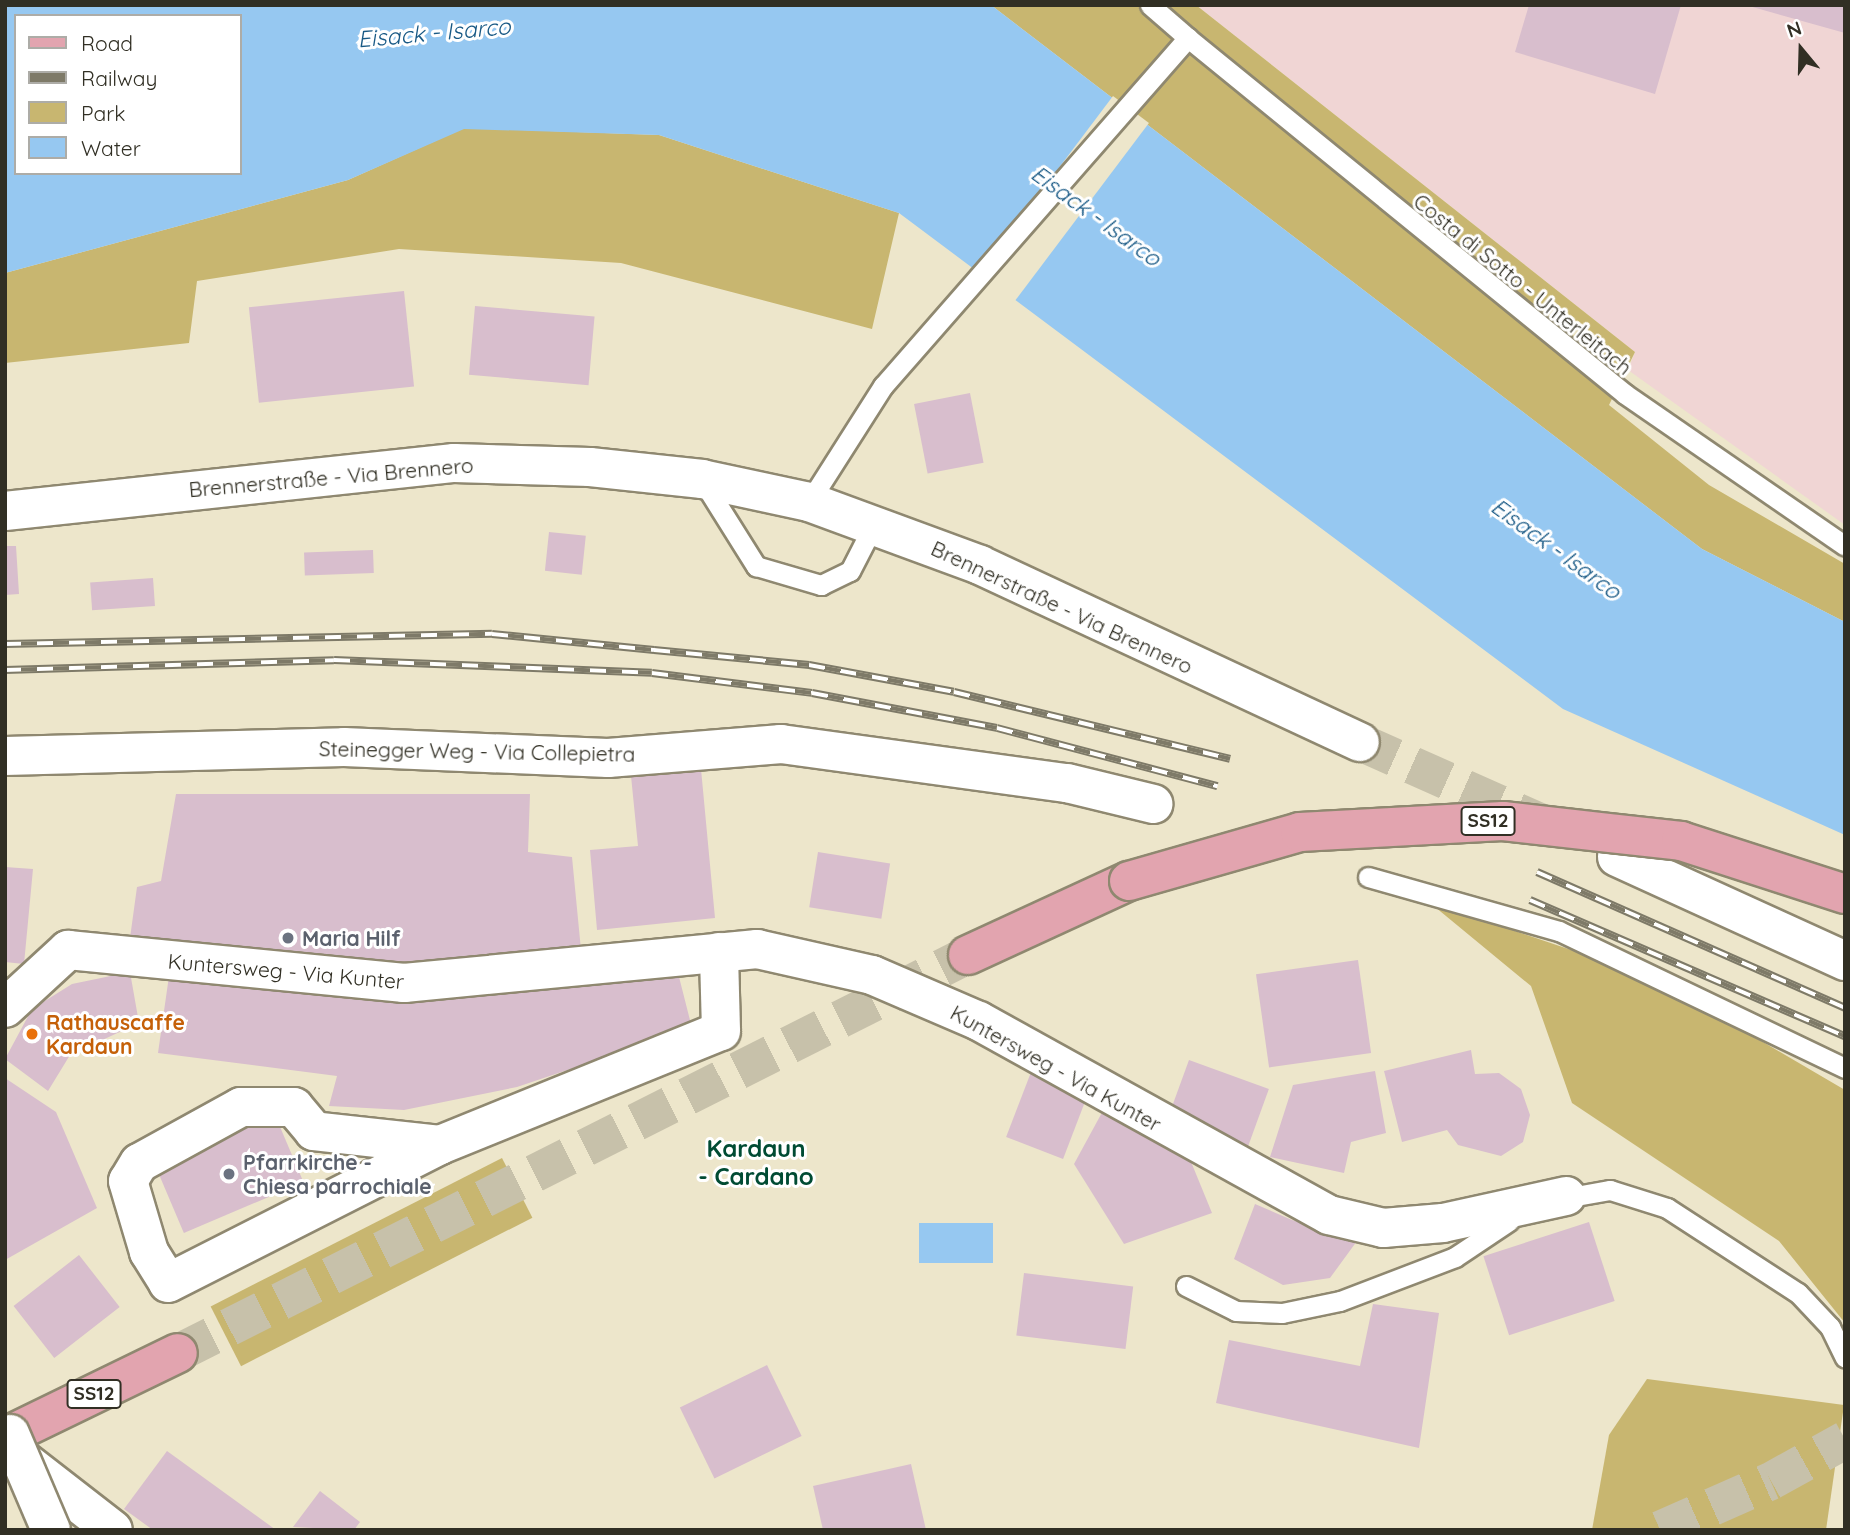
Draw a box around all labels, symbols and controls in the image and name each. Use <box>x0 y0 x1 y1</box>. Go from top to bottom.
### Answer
water label: Eisack - Isarco <box>356 13 512 53</box>
legend <box>14 14 242 175</box>
north arrow <box>1766 14 1836 84</box>
text: N <box>1784 16 1805 43</box>
text: Road <box>81 30 133 56</box>
text: Railway <box>81 65 157 91</box>
text: Park <box>81 100 125 126</box>
text: Water <box>81 135 141 161</box>
water label: Eisack - Isarco <box>1026 160 1166 272</box>
street label: Costa di Sotto - Unterleitach <box>1409 188 1637 380</box>
street label: Brennerstraße - Via Brennero <box>188 452 474 502</box>
water label: Eisack - Isarco <box>1486 493 1626 605</box>
street label: Brennerstraße - Via Brennero <box>927 535 1197 679</box>
street label: Steinegger Weg - Via Collepietra <box>319 736 635 766</box>
road number: SS12 <box>1460 806 1516 836</box>
place label: Maria Hilf <box>302 925 400 951</box>
marker: Maria Hilf <box>280 930 296 946</box>
street label: Kuntersweg - Via Kunter <box>167 948 405 994</box>
street label: Kuntersweg - Via Kunter <box>946 1000 1166 1136</box>
place label: Rathauscaffe Kardaun <box>46 1009 185 1059</box>
marker: Rathauscaffe Kardaun <box>24 1026 40 1042</box>
district label: Kardaun - Cardano <box>698 1135 814 1191</box>
place label: Pfarrkirche - Chiesa parrochiale <box>243 1149 432 1199</box>
marker: Pfarrkirche - Chiesa parrochiale <box>221 1166 237 1182</box>
road number: SS12 <box>66 1378 122 1410</box>

